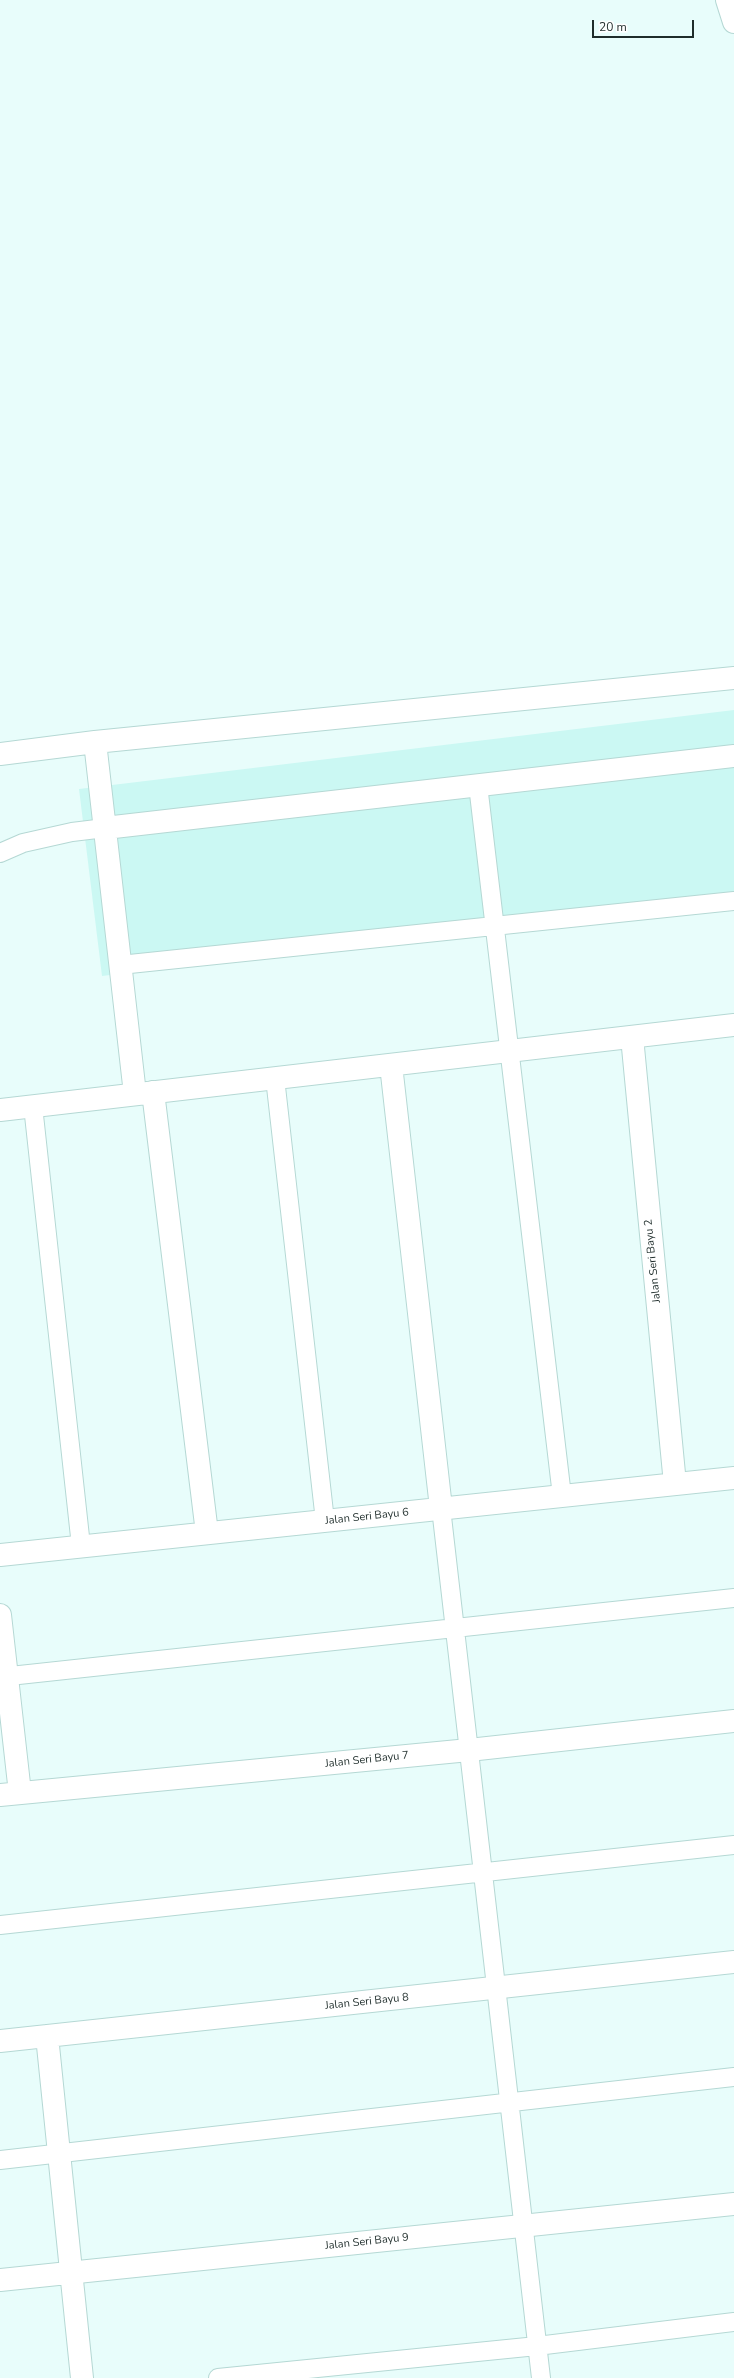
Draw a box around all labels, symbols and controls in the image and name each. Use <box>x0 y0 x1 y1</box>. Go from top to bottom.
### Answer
scale bar <box>594 12 696 38</box>
text: 20 m <box>599 19 627 35</box>
street label: Jalan Seri Bayu 2 <box>642 1219 664 1303</box>
street label: Jalan Seri Bayu 6 <box>325 1506 409 1528</box>
street label: Jalan Seri Bayu 7 <box>325 1749 409 1771</box>
street label: Jalan Seri Bayu 8 <box>325 1991 409 2013</box>
street label: Jalan Seri Bayu 9 <box>325 2231 409 2253</box>

